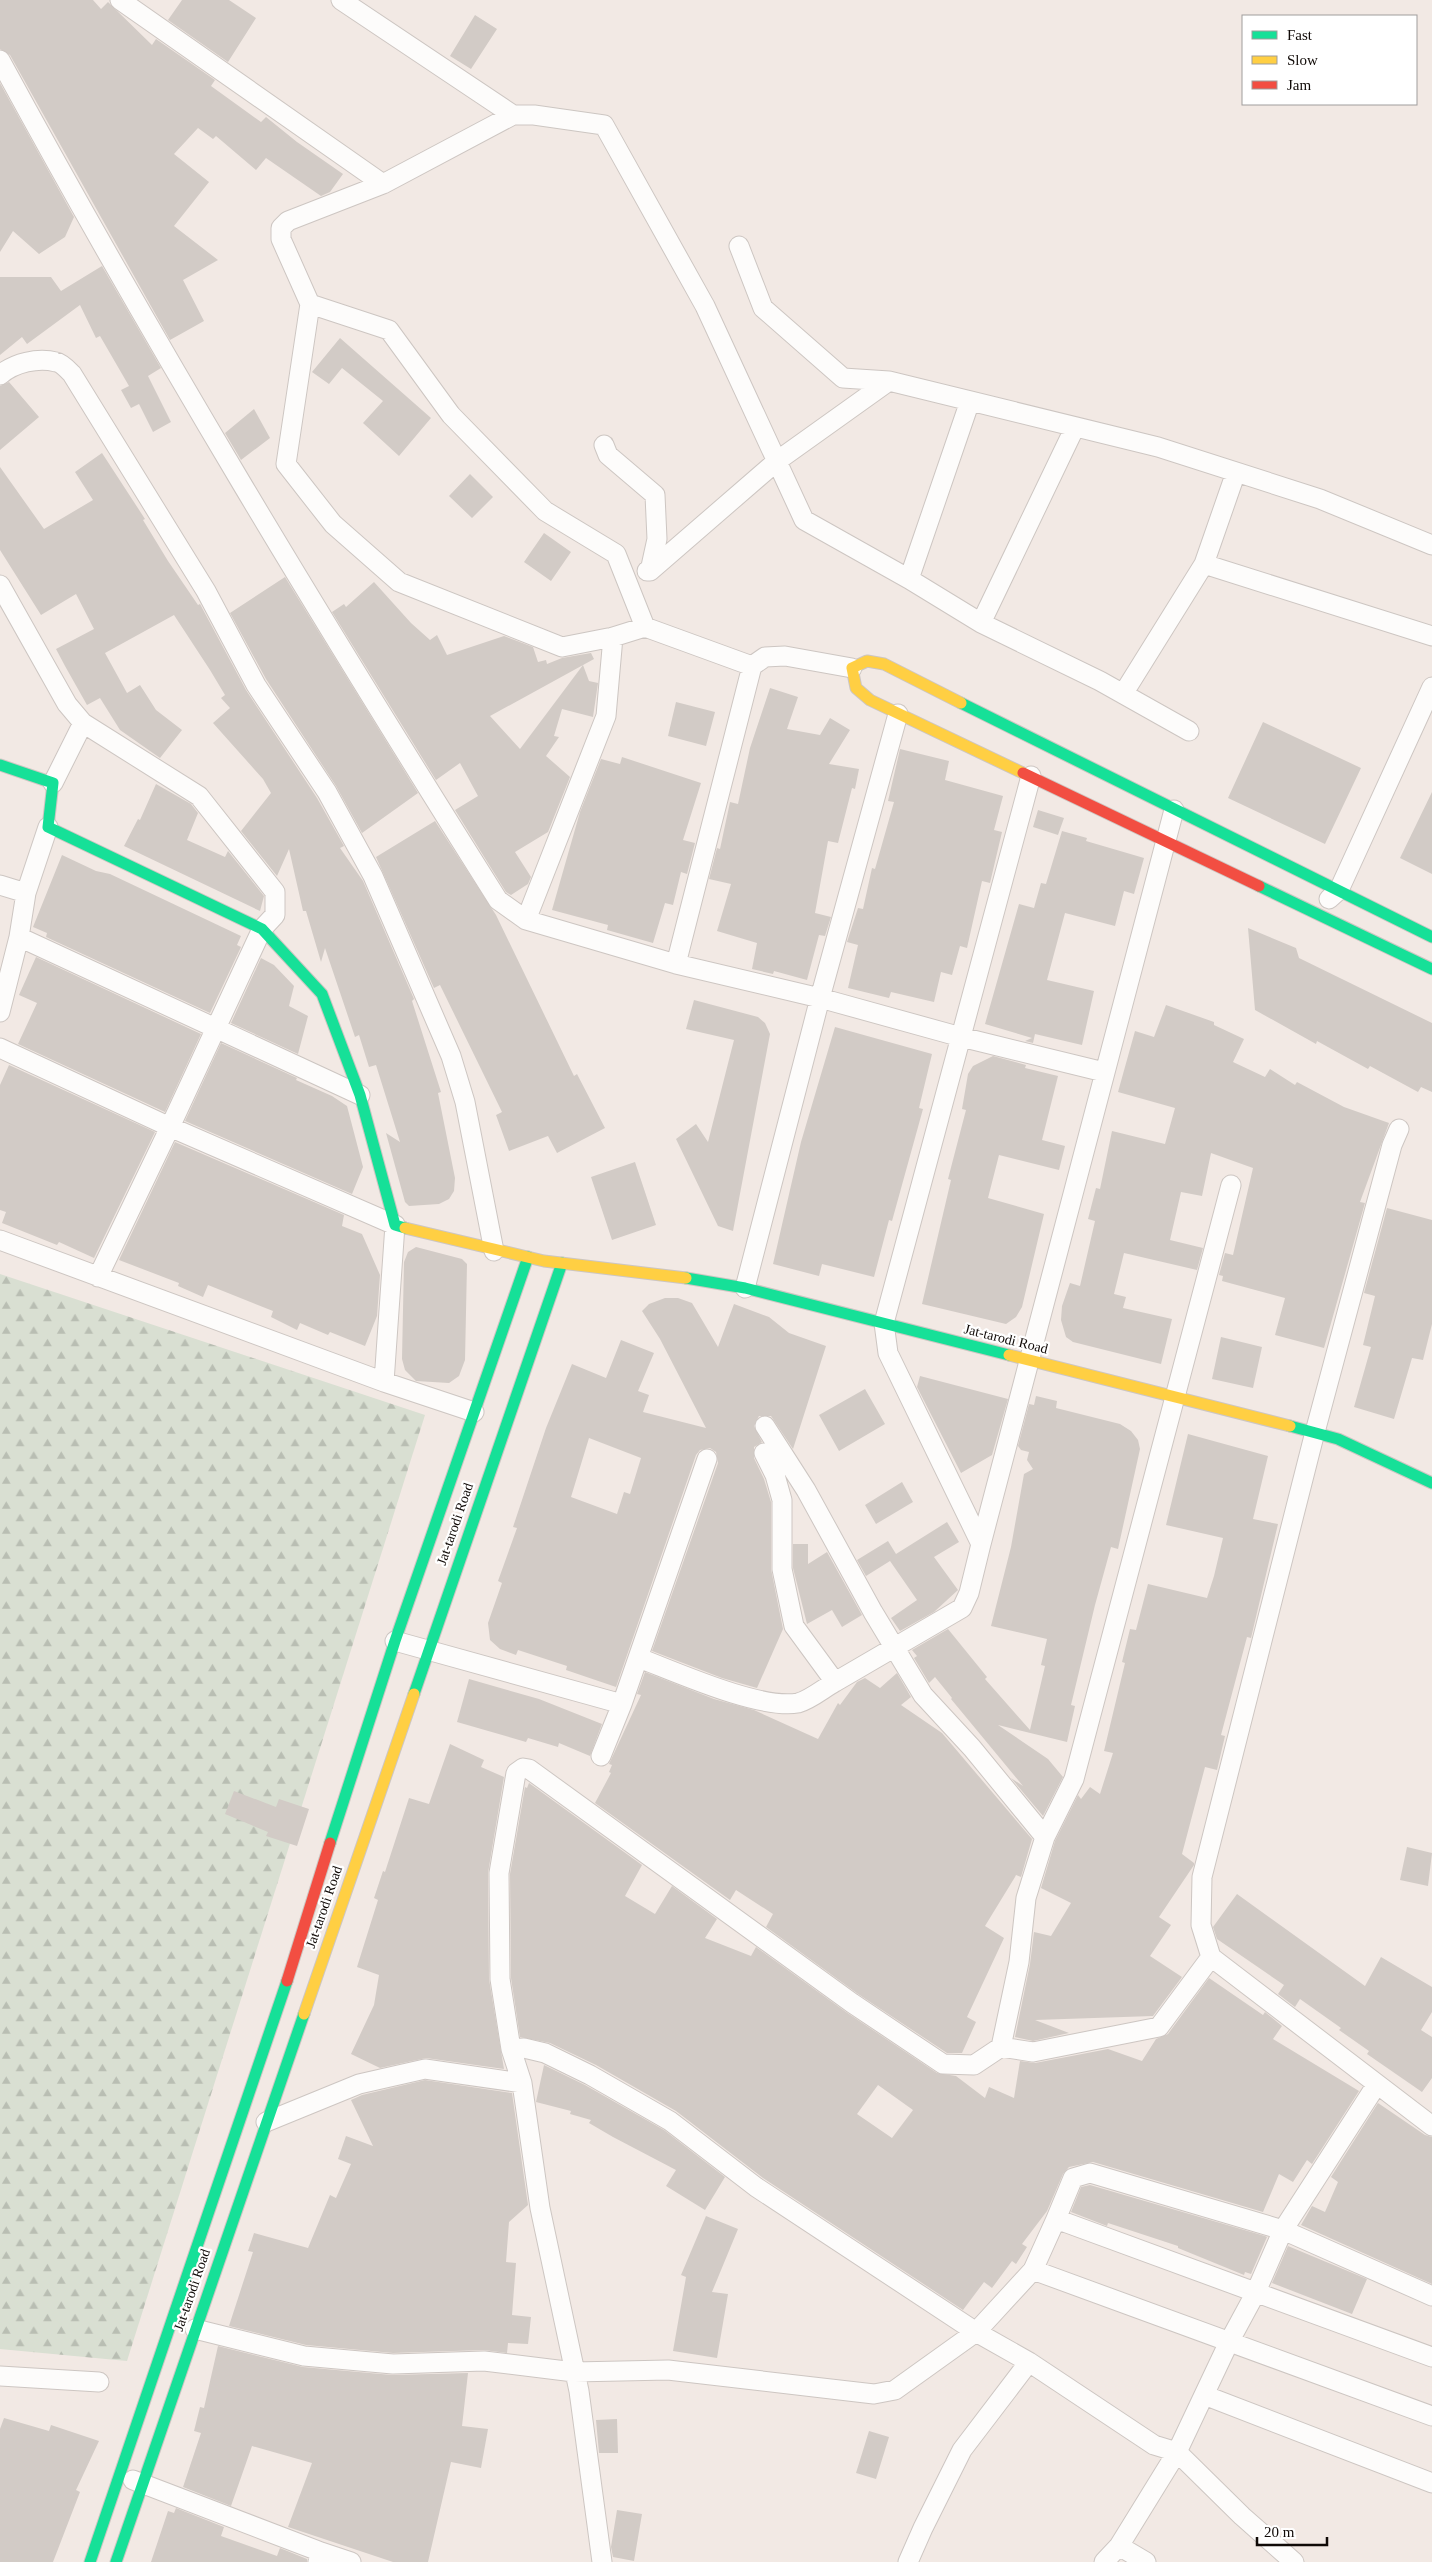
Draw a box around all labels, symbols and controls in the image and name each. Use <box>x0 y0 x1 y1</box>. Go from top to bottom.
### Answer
legend <box>1242 15 1417 105</box>
text: Fast <box>1287 27 1313 43</box>
text: Slow <box>1287 52 1318 68</box>
text: Jam <box>1287 77 1311 93</box>
street label: Jat-tarodi Road <box>963 1321 1049 1357</box>
street label: Jat-tarodi Road <box>434 1481 476 1567</box>
street label: Jat-tarodi Road <box>303 1864 345 1950</box>
street label: Jat-tarodi Road <box>171 2247 213 2333</box>
scale bar <box>1257 2514 1327 2546</box>
text: 20 m <box>1264 2524 1295 2540</box>

